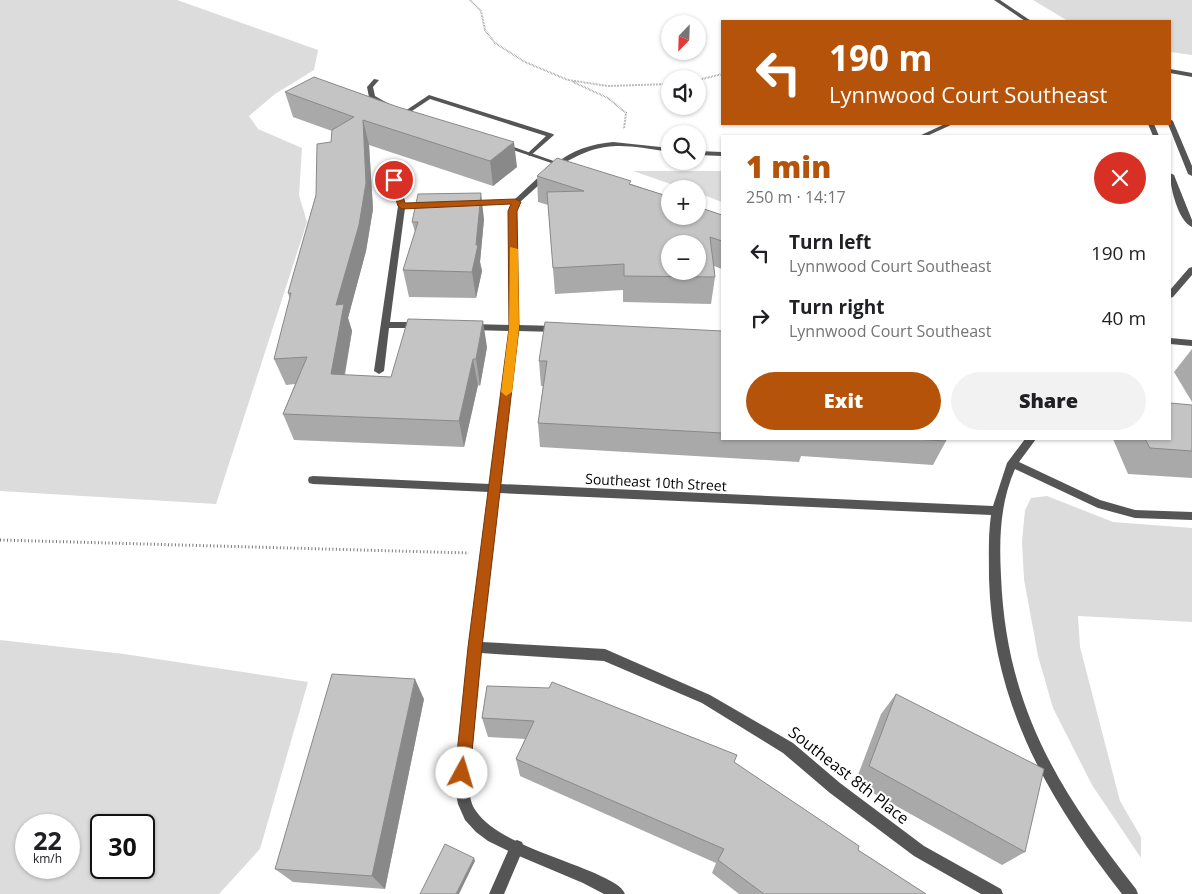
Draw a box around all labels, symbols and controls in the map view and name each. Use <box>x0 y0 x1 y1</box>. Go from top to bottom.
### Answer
north arrow <box>661 15 706 60</box>
map controls <box>661 15 706 280</box>
text: 190 m <box>829 34 933 81</box>
icon: left <box>746 40 811 105</box>
button: sound <box>661 70 706 115</box>
text: Lynnwood Court Southeast <box>829 79 1107 109</box>
button: search <box>661 125 706 170</box>
text: 1 min <box>746 146 831 187</box>
button: close <box>1094 152 1146 204</box>
pin <box>373 159 415 201</box>
icon: arrive <box>380 166 408 194</box>
button: + <box>661 180 706 225</box>
text: 250 m · 14:17 <box>746 186 846 208</box>
text: Turn left <box>789 229 871 255</box>
button: − <box>661 235 706 280</box>
icon: left <box>746 239 774 267</box>
text: 190 m <box>1091 240 1146 266</box>
text: Lynnwood Court Southeast <box>789 255 991 277</box>
text: Turn right <box>789 294 884 320</box>
icon: right <box>746 304 774 332</box>
text: 40 m <box>1102 305 1146 331</box>
text: Lynnwood Court Southeast <box>789 320 991 342</box>
button: Exit <box>746 372 941 430</box>
button: Share <box>951 372 1146 430</box>
street label: Southeast 10th Street <box>585 469 727 495</box>
street label: Southeast 8th Place <box>784 721 914 829</box>
position arrow <box>435 746 487 798</box>
speed limit sign: 30 <box>90 814 155 879</box>
text: 22 <box>33 823 62 857</box>
text: km/h <box>33 850 62 867</box>

